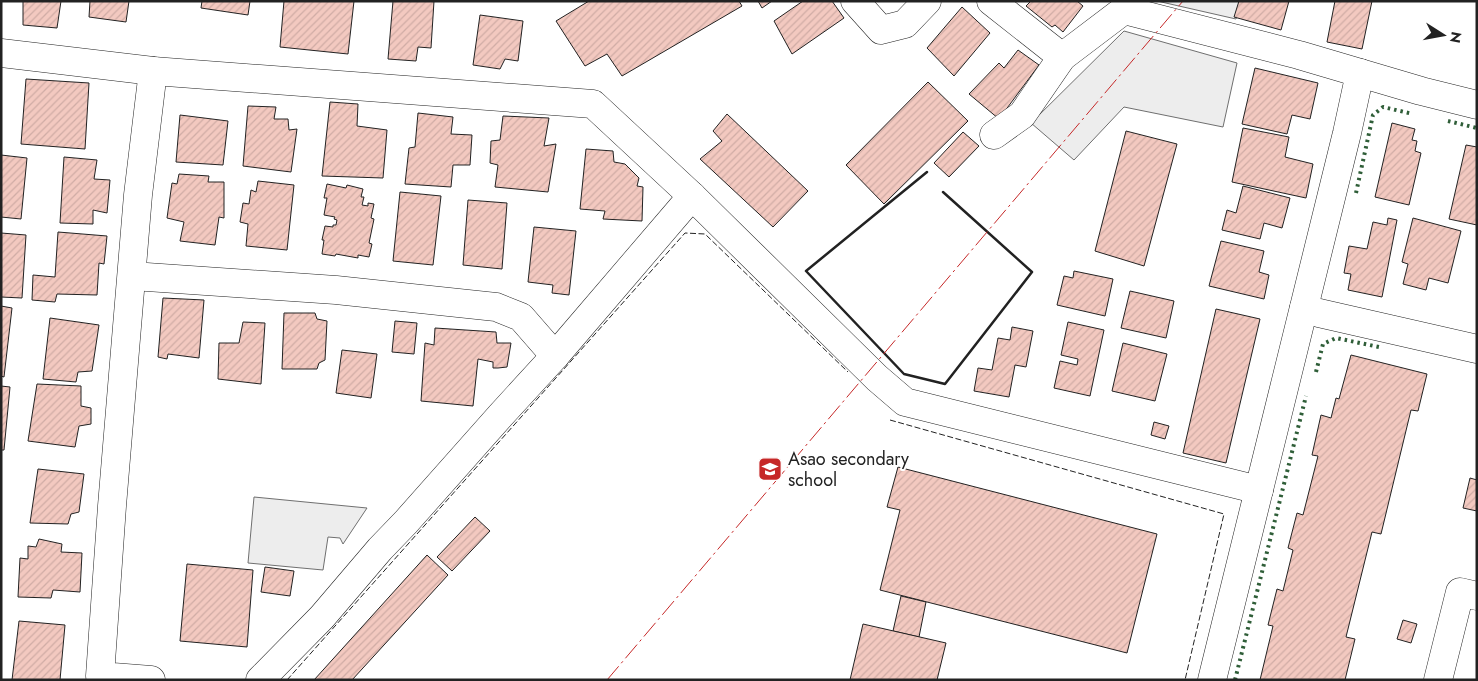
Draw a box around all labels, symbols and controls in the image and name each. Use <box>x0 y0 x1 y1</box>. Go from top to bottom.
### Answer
north arrow <box>1418 10 1468 60</box>
text: N <box>1445 30 1467 45</box>
place label: Asao secondary school <box>788 446 909 493</box>
school or university icon: Asao secondary school <box>757 456 783 482</box>

